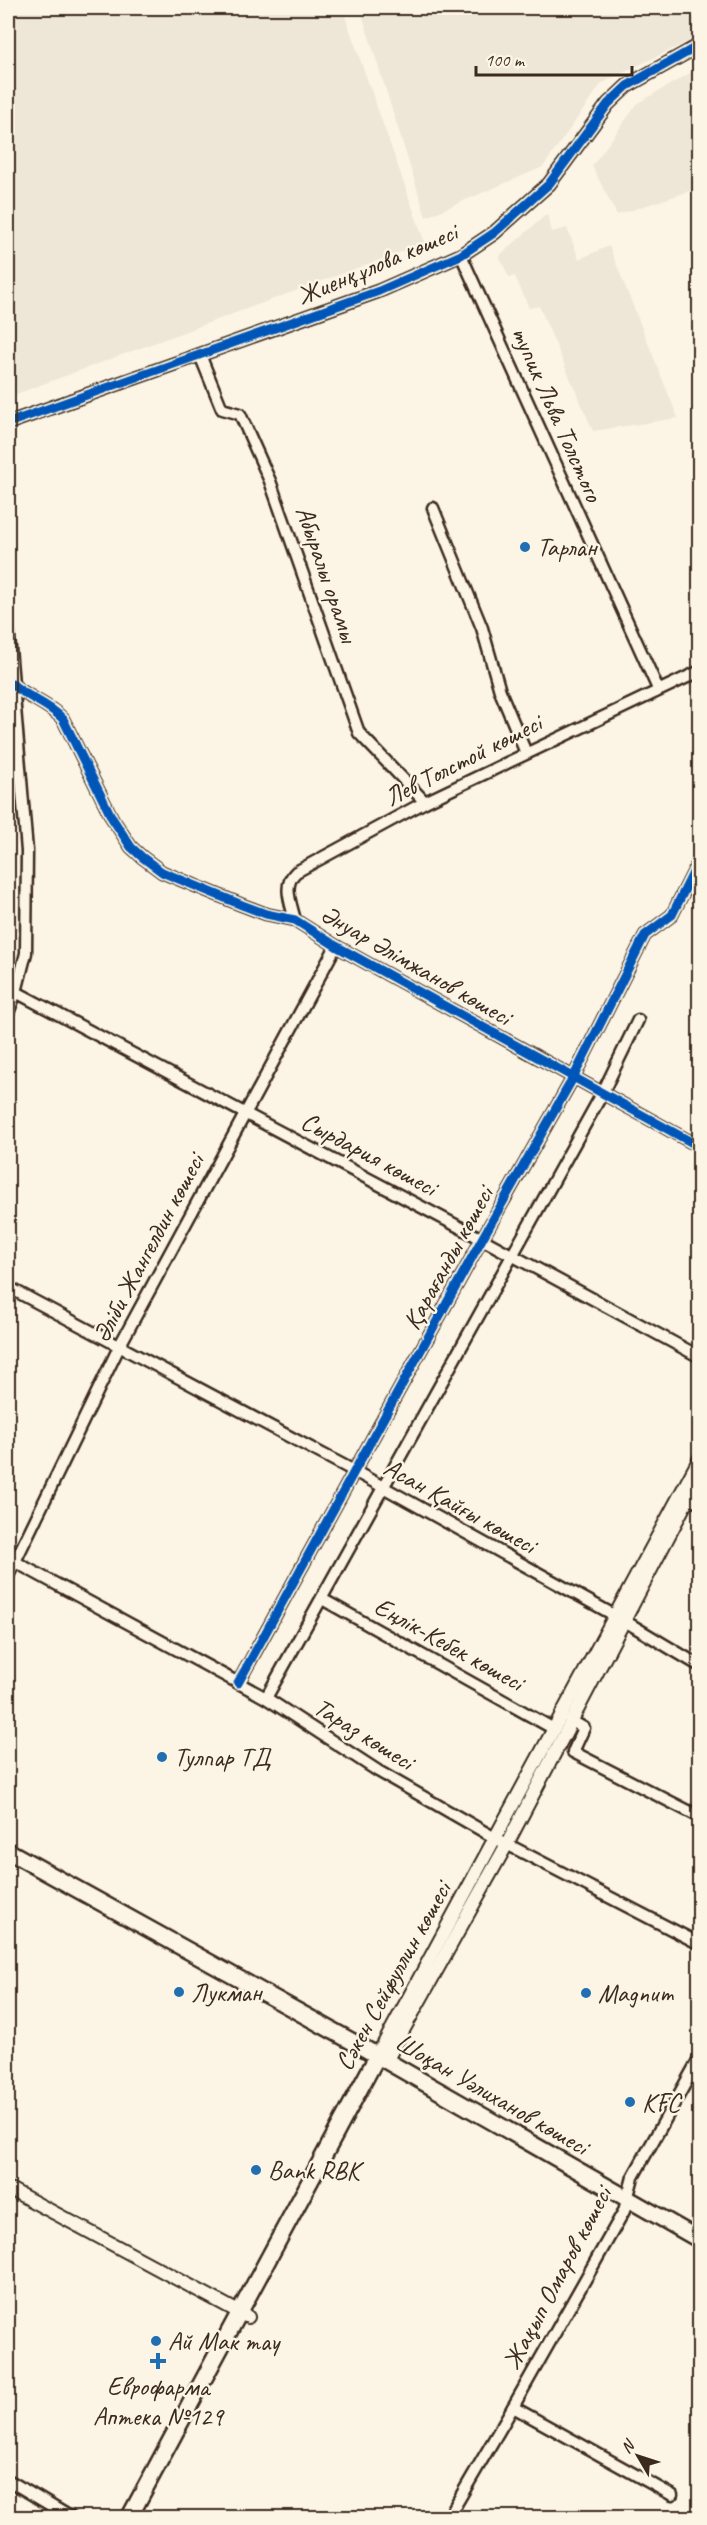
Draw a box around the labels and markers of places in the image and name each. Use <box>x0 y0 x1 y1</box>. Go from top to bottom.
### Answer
place label: Тарлан <box>537 531 599 564</box>
marker: Тарлан <box>518 540 532 554</box>
place label: Тулпар ТД <box>174 1741 271 1774</box>
marker: Тулпар ТД <box>155 1750 169 1764</box>
place label: Лукман <box>191 1976 264 2009</box>
place label: Magnum <box>598 1977 675 2010</box>
marker: Лукман <box>172 1985 186 1999</box>
marker: Magnum <box>579 1986 593 2000</box>
place label: KFC <box>642 2086 683 2119</box>
marker: KFC <box>623 2095 637 2109</box>
place label: Bank RBK <box>268 2154 365 2187</box>
marker: Bank RBK <box>249 2163 263 2177</box>
place label: Ай Мак тау <box>168 2325 281 2358</box>
marker: Ай Мак тау <box>149 2334 163 2348</box>
marker: Еврофарма Аптека №129 <box>151 2354 165 2368</box>
place label: Еврофарма Аптека №129 <box>93 2370 225 2433</box>

